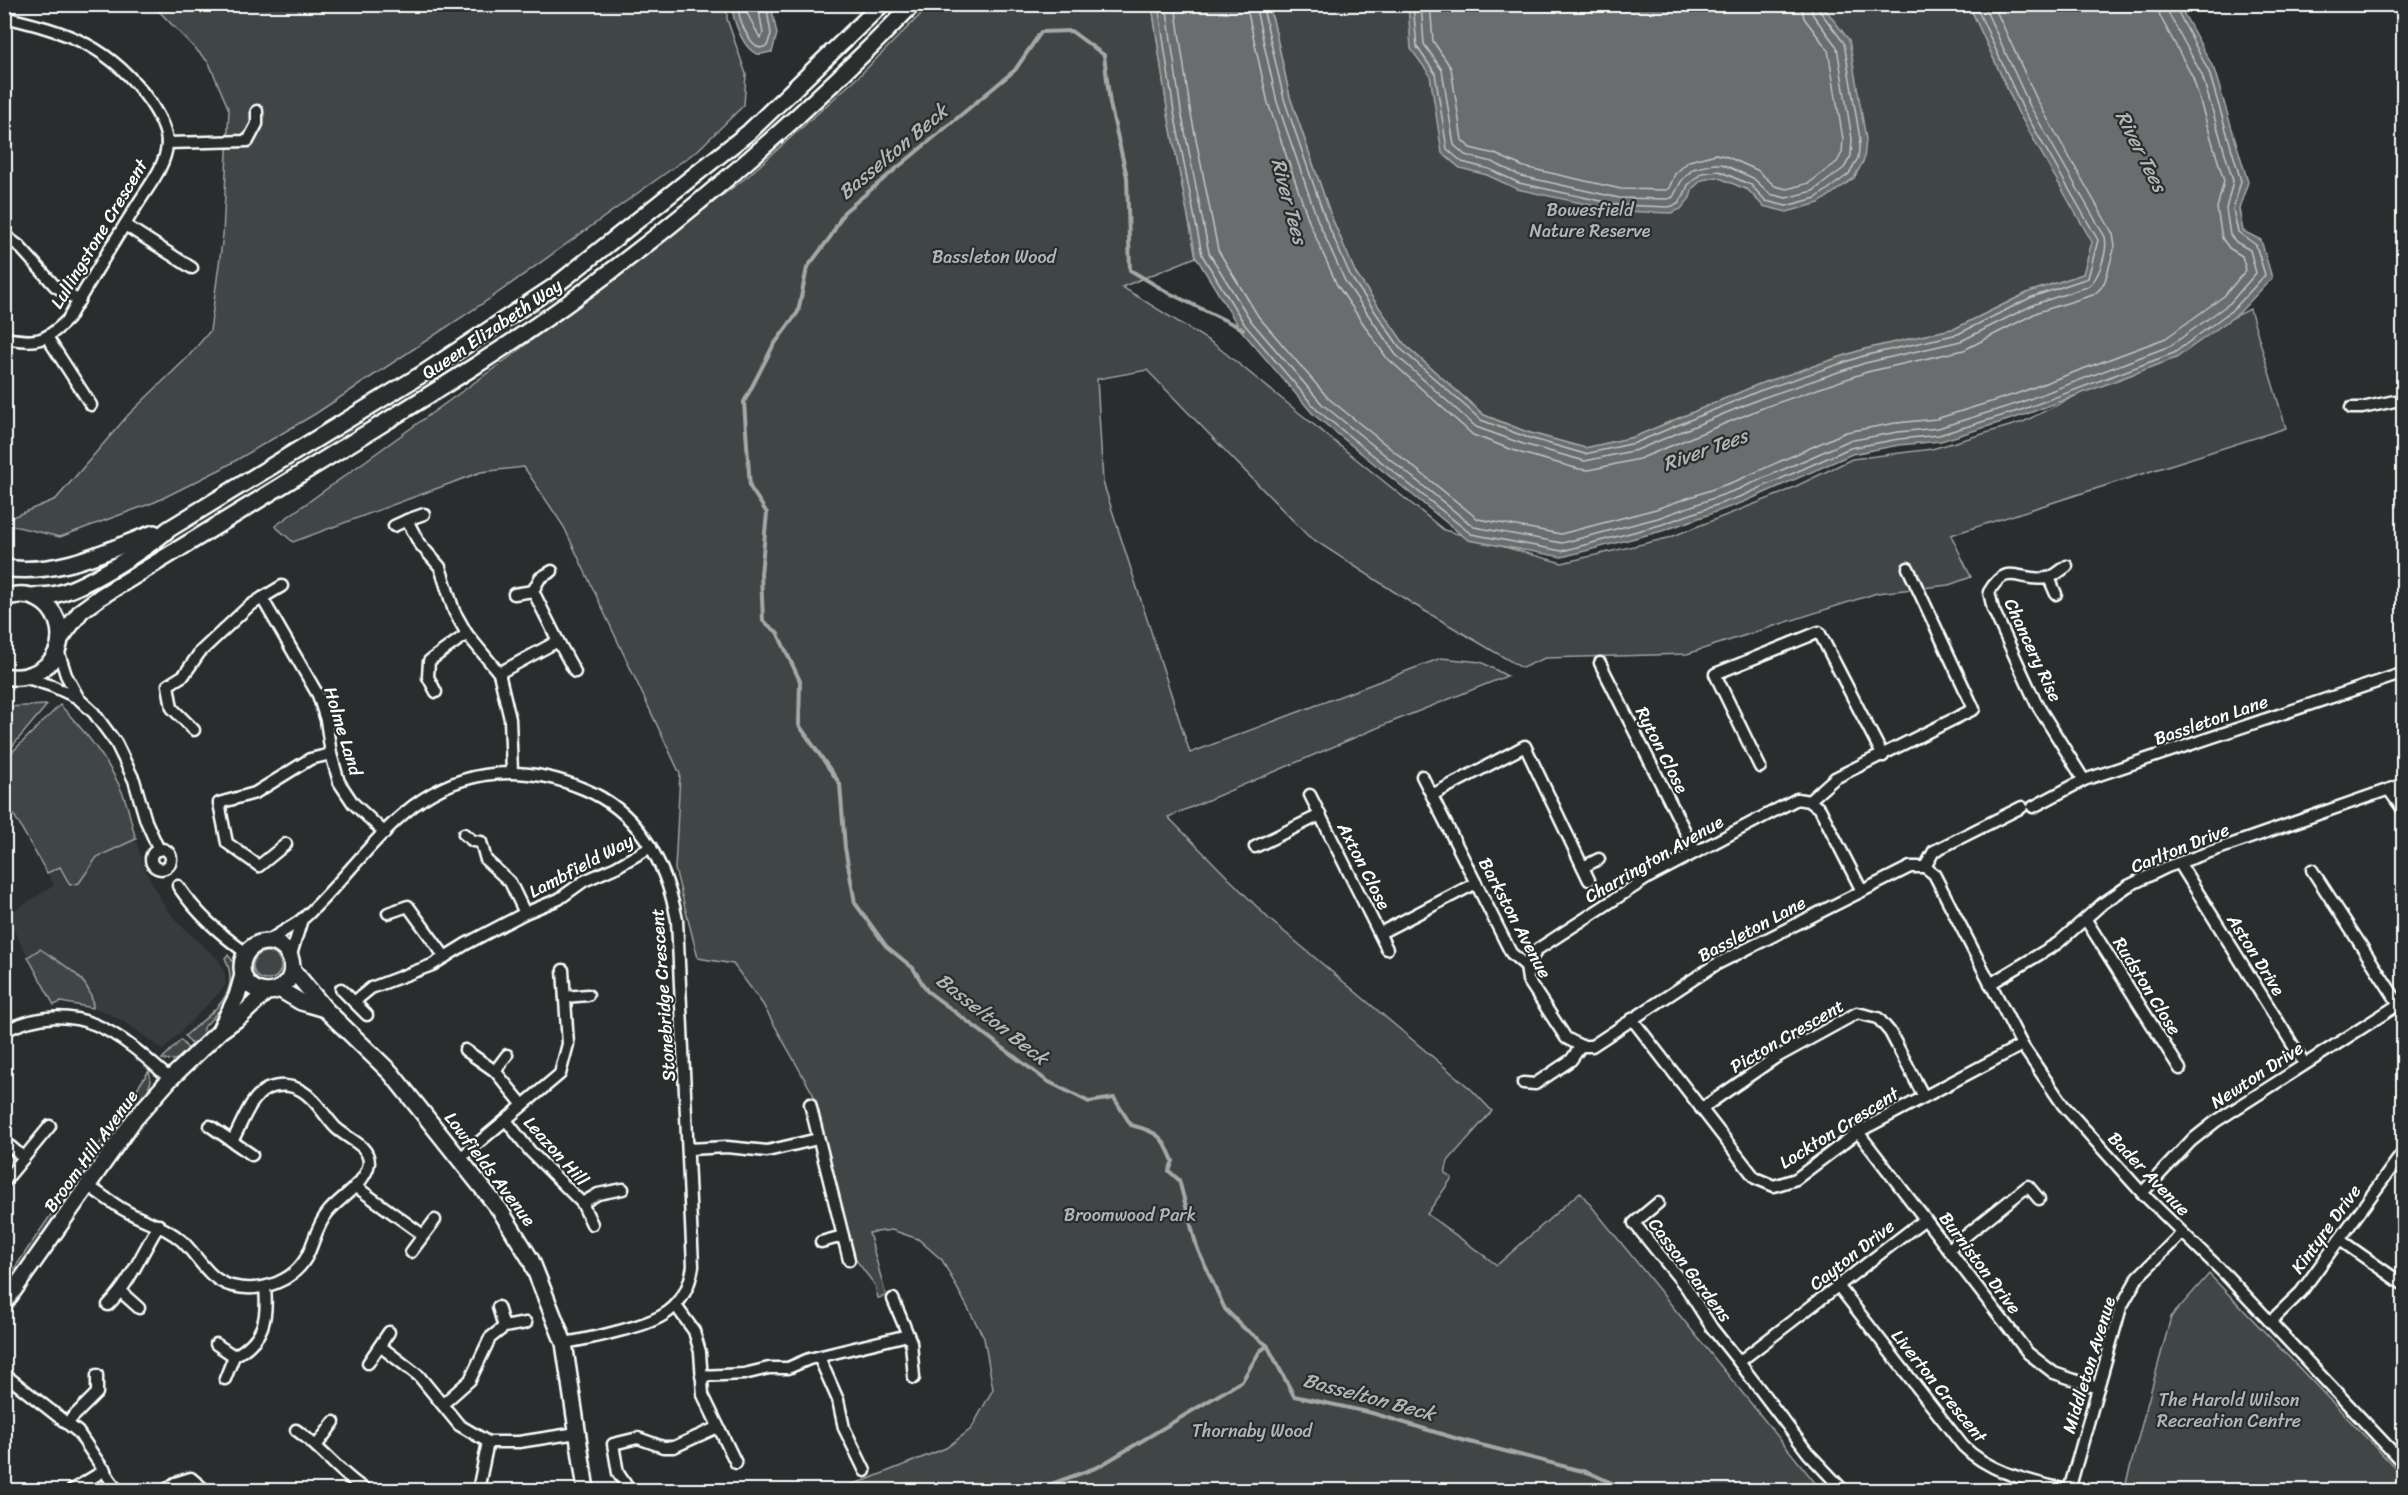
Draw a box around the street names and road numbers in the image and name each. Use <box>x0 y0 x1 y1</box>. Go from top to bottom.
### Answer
street label: Lullingstone Crescent <box>42 152 157 315</box>
street label: Queen Elizabeth Way <box>415 269 570 388</box>
street label: Chancery Rise <box>1995 593 2071 707</box>
street label: Holme Land <box>314 683 372 781</box>
street label: Bassleton Lane <box>2150 686 2272 754</box>
street label: Ryton Close <box>1626 701 1698 800</box>
street label: Charrington Avenue <box>1578 806 1730 912</box>
street label: Carlton Drive <box>2126 814 2234 882</box>
street label: Axton Close <box>1328 816 1400 916</box>
street label: Lambfield Way <box>523 825 640 907</box>
street label: Barkston Avenue <box>1470 852 1560 984</box>
street label: Bassleton Lane <box>1692 887 1812 971</box>
street label: Stonebridge Crescent <box>641 907 685 1082</box>
street label: Aston Drive <box>2218 907 2294 1003</box>
street label: Rudston Close <box>2104 930 2190 1042</box>
street label: Picton Crescent <box>1724 990 1850 1082</box>
street label: Newton Drive <box>2204 1033 2310 1117</box>
street label: Lockton Crescent <box>1773 1078 1906 1178</box>
street label: Broom Hill Avenue <box>35 1082 147 1219</box>
street label: Lowfields Avenue <box>436 1104 544 1234</box>
street label: Leazon Hill <box>515 1108 597 1194</box>
street label: Bader Avenue <box>2100 1124 2198 1224</box>
street label: Kintyre Drive <box>2282 1177 2370 1281</box>
street label: Burniston Drive <box>1930 1205 2030 1321</box>
street label: Casson Gardens <box>1640 1211 1741 1330</box>
street label: Cayton Drive <box>1802 1211 1902 1299</box>
street label: Middleton Avenue <box>2053 1292 2125 1437</box>
street label: Liverton Crescent <box>1883 1322 1996 1451</box>

